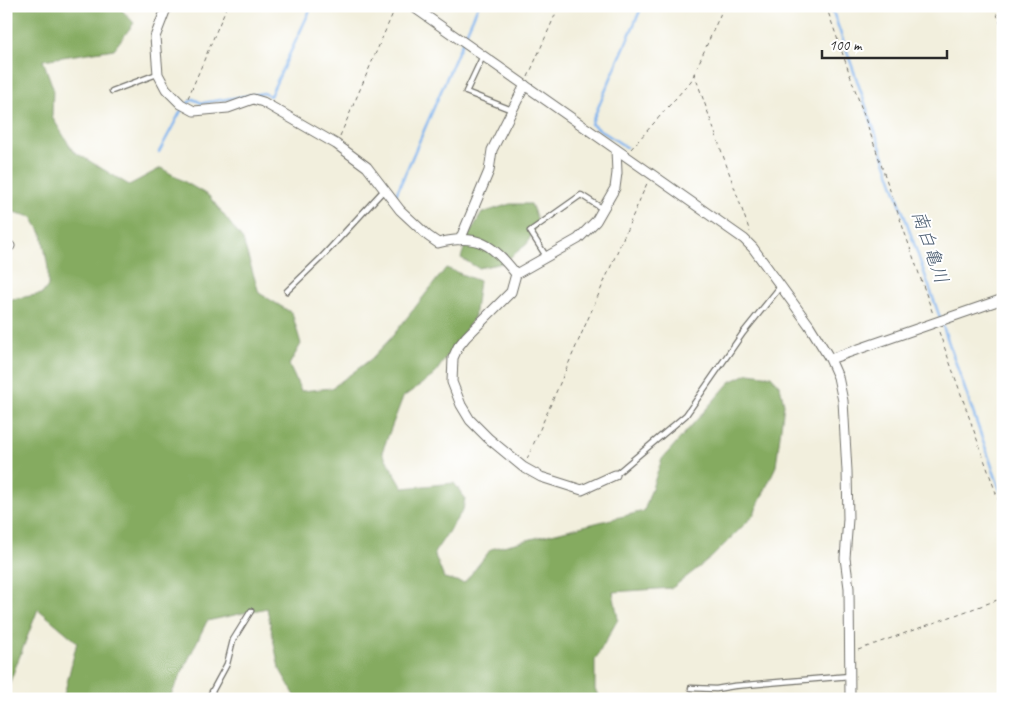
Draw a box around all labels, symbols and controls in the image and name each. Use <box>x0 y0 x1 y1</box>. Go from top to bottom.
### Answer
scale bar <box>822 28 946 60</box>
text: 100 m <box>829 36 863 55</box>
water label: 南白亀川 <box>906 207 954 287</box>

